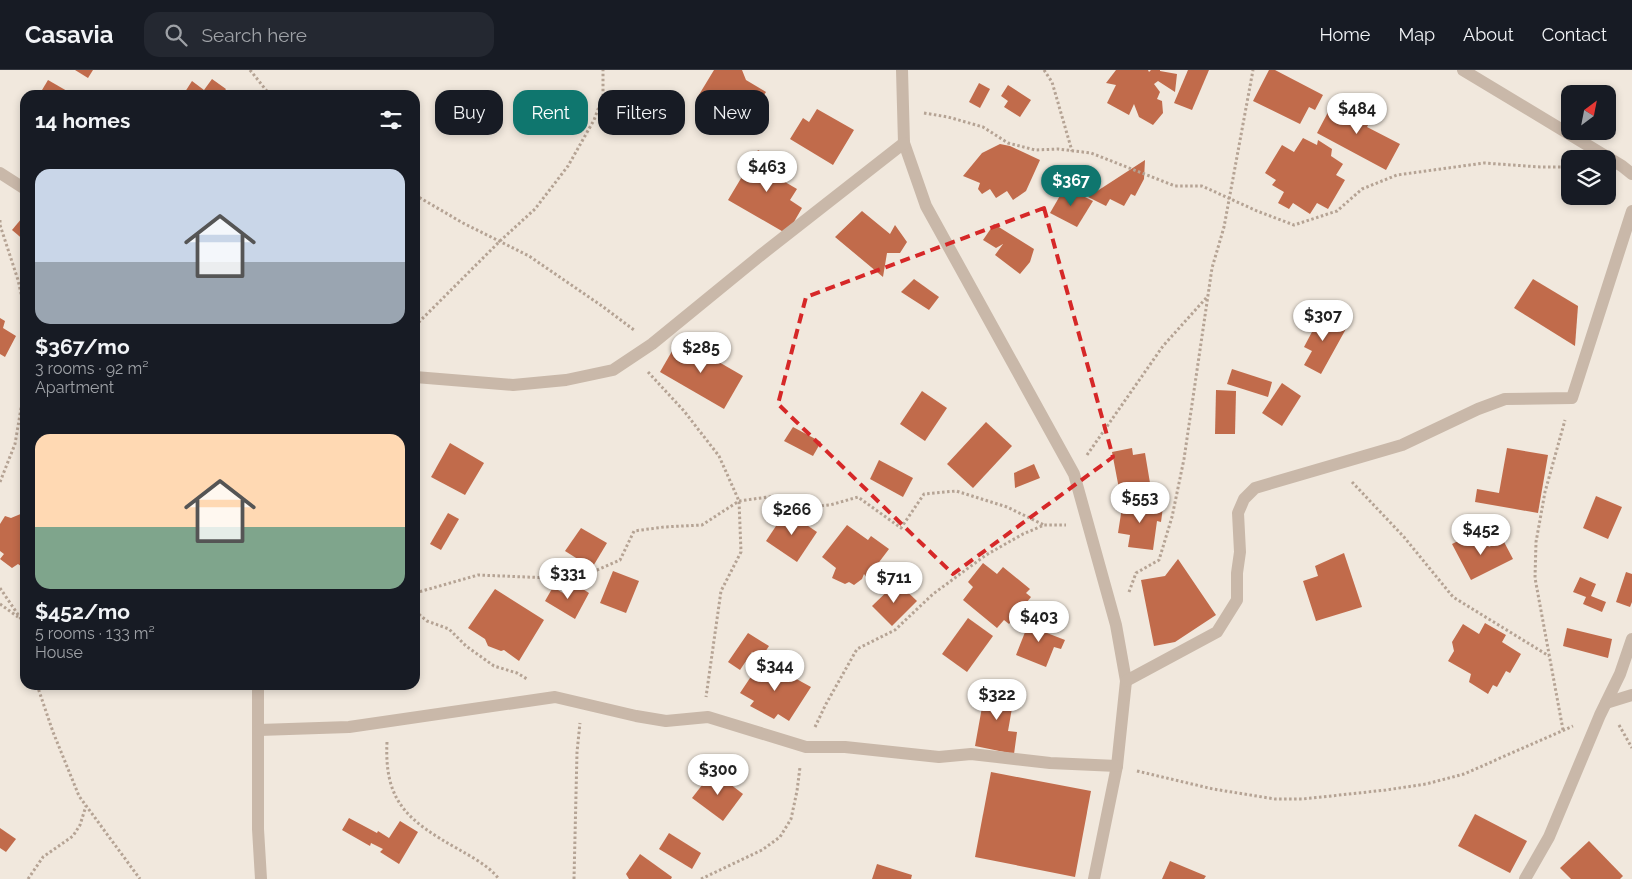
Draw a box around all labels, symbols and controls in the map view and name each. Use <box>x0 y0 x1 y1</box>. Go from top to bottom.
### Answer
search box <box>144 12 494 57</box>
text: Casavia <box>25 20 114 49</box>
icon: search <box>162 21 190 49</box>
text: Search here <box>202 24 307 46</box>
text: Home <box>1319 24 1370 45</box>
text: Map <box>1398 24 1435 45</box>
text: About <box>1463 24 1514 45</box>
text: Contact <box>1542 24 1607 45</box>
north arrow <box>1561 85 1616 140</box>
map controls <box>1561 85 1616 205</box>
chip: Buy <box>435 90 503 135</box>
chip: Rent <box>513 90 588 135</box>
chip: Filters <box>598 90 685 135</box>
chip: New <box>695 90 769 135</box>
pin: $484 <box>1327 92 1387 135</box>
text: $484 <box>1338 99 1376 118</box>
icon: filters <box>377 106 405 134</box>
text: 14 homes <box>35 108 130 133</box>
pin: $463 <box>737 150 797 193</box>
button: layers <box>1561 150 1616 205</box>
text: $463 <box>748 157 786 176</box>
pin: $367 <box>1041 164 1101 207</box>
text: $367 <box>1052 171 1090 190</box>
icon: home <box>175 201 265 291</box>
pin: $307 <box>1293 300 1353 342</box>
text: $307 <box>1304 306 1342 325</box>
pin: $285 <box>671 332 731 374</box>
text: $367/mo <box>35 334 130 359</box>
text: $285 <box>682 338 720 357</box>
text: 3 rooms · 92 m² <box>35 359 148 378</box>
text: Apartment <box>35 378 114 397</box>
icon: home <box>175 466 265 556</box>
pin: $553 <box>1110 482 1170 524</box>
text: $553 <box>1122 488 1158 507</box>
pin: $266 <box>762 494 822 536</box>
text: $266 <box>773 500 811 519</box>
pin: $452 <box>1451 514 1511 556</box>
text: $452 <box>1462 520 1500 539</box>
pin: $331 <box>538 558 598 600</box>
pin: $711 <box>864 562 924 604</box>
text: $331 <box>550 564 586 583</box>
text: $711 <box>877 568 911 587</box>
text: $452/mo <box>35 599 130 624</box>
pin: $403 <box>1009 600 1069 643</box>
text: $403 <box>1020 607 1058 626</box>
text: 5 rooms · 133 m² <box>35 624 155 643</box>
text: House <box>35 643 83 662</box>
pin: $344 <box>745 650 805 692</box>
text: $344 <box>756 656 794 675</box>
pin: $322 <box>967 678 1027 721</box>
text: $322 <box>978 685 1016 704</box>
pin: $300 <box>688 754 748 796</box>
text: $300 <box>699 760 737 779</box>

